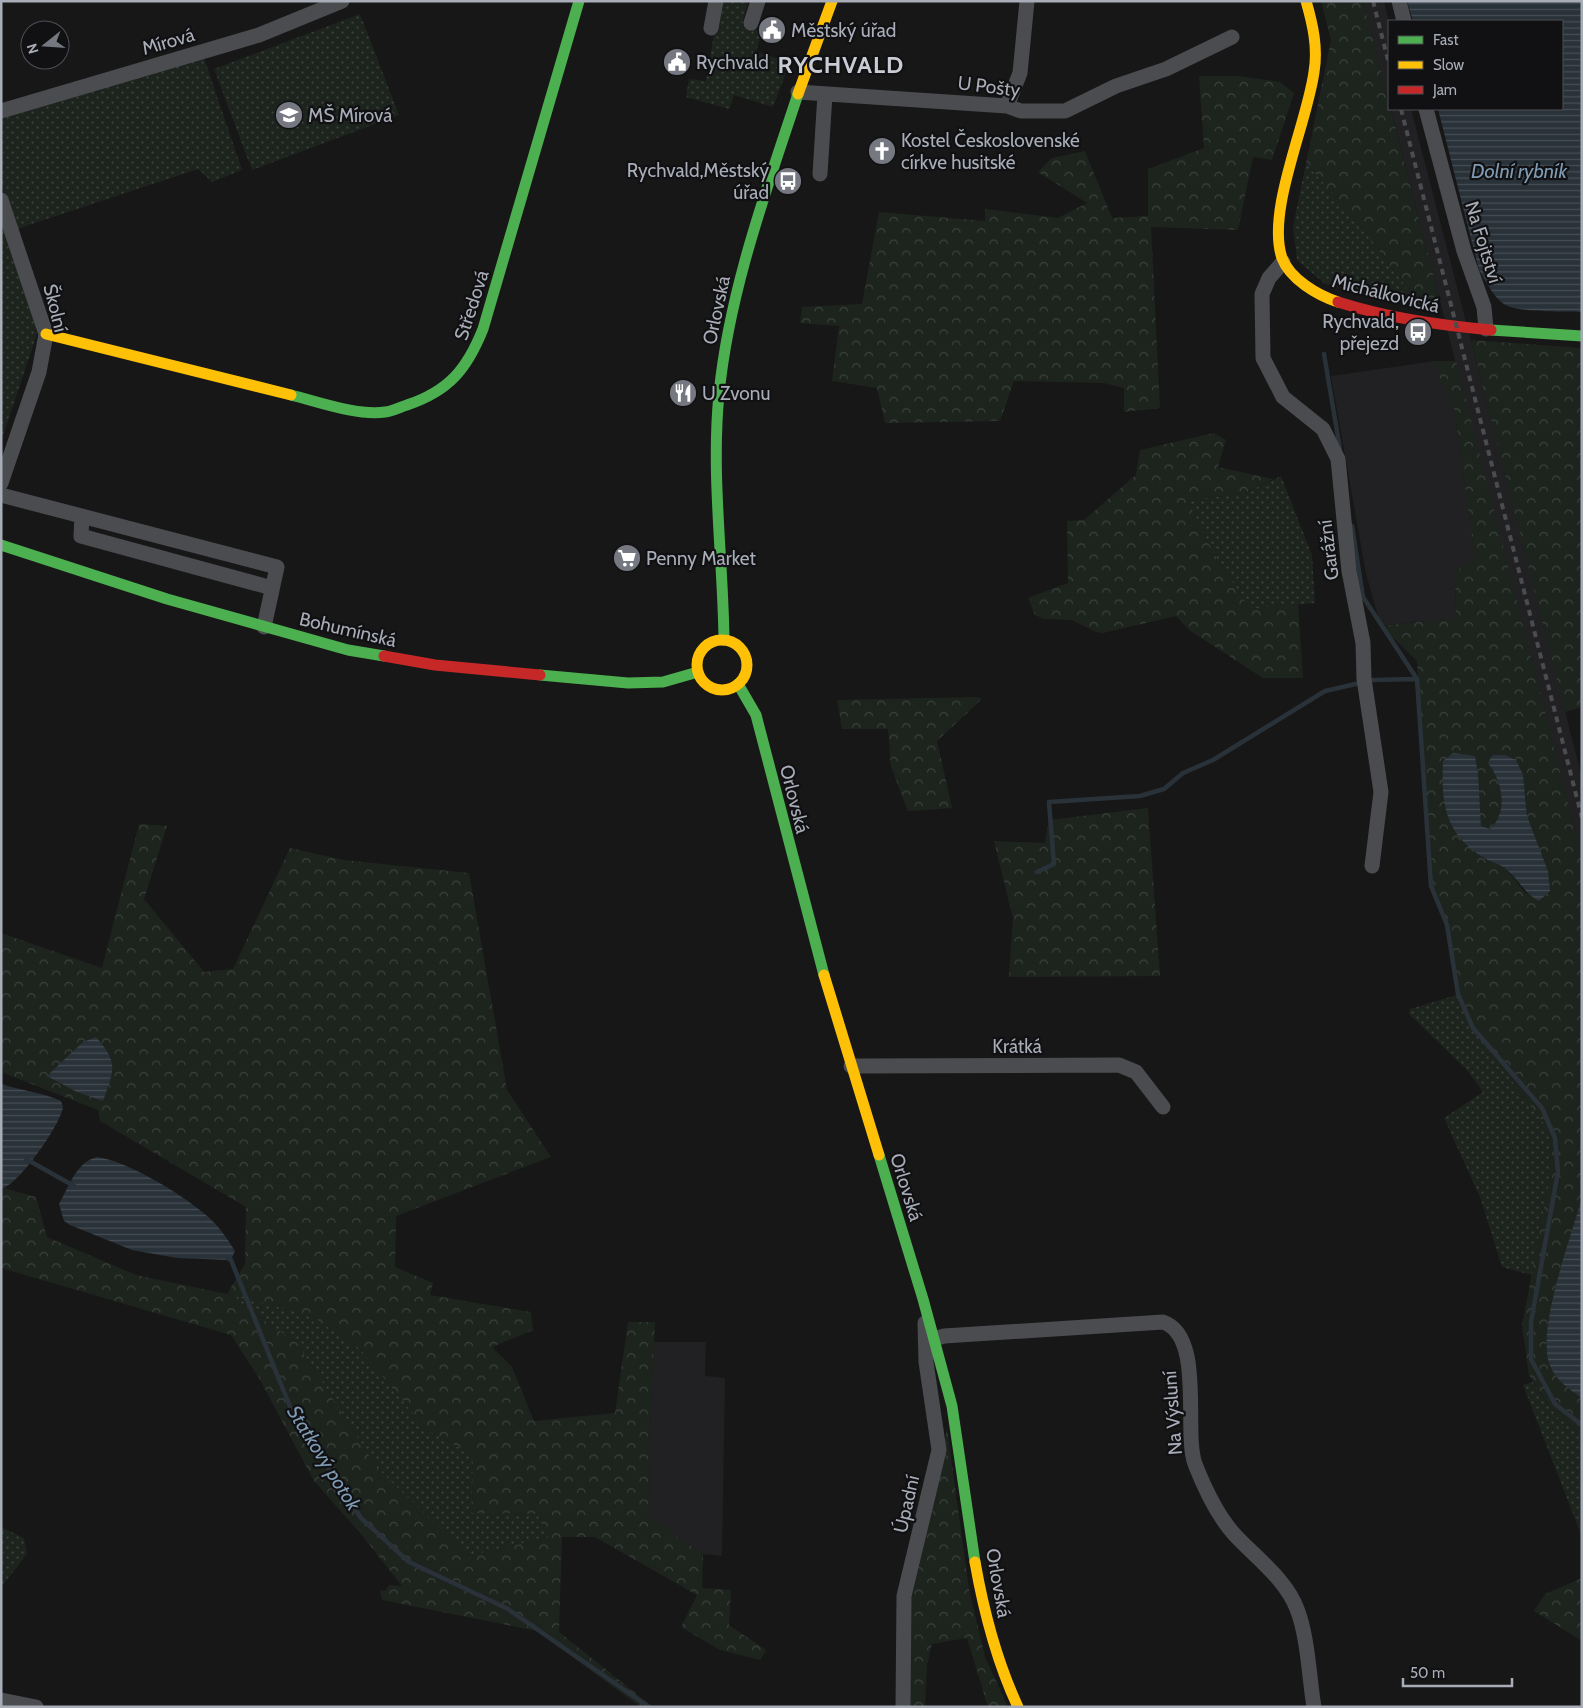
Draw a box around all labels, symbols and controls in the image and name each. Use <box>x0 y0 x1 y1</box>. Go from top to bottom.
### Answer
public building icon: Městský úřad <box>757 15 787 45</box>
place label: Městský úřad <box>791 19 896 42</box>
north arrow <box>20 20 70 70</box>
legend <box>1388 20 1563 110</box>
street label: Mírová <box>139 23 197 60</box>
text: Fast <box>1433 31 1458 49</box>
text: N <box>23 41 43 56</box>
public building icon: Rychvald <box>662 47 692 77</box>
district label: RYCHVALD <box>778 50 904 79</box>
place label: Rychvald <box>696 51 769 74</box>
text: Slow <box>1433 56 1464 74</box>
street label: U Pošty <box>956 71 1022 102</box>
text: Jam <box>1432 81 1457 99</box>
school or university icon: MŠ Mírová <box>274 100 304 130</box>
place label: MŠ Mírová <box>308 103 392 127</box>
place label: Kostel Československé církve husitské <box>901 128 1080 174</box>
church icon: Kostel Československé církve husitské <box>867 136 897 166</box>
place label: Rychvald,Městský úřad <box>627 159 769 204</box>
water label: Dolní rybník <box>1471 159 1568 183</box>
bus stop icon: Rychvald,Městský úřad <box>773 166 803 196</box>
street label: Na Fojtství <box>1460 199 1507 286</box>
street label: Středová <box>449 267 494 343</box>
street label: Michálkovická <box>1330 269 1442 318</box>
street label: Orlovská <box>698 274 735 347</box>
street label: Školní <box>38 281 74 335</box>
place label: Rychvald, přejezd <box>1322 310 1399 355</box>
bus stop icon: Rychvald, přejezd <box>1403 317 1433 347</box>
restaurant icon: U Zvonu <box>668 378 698 408</box>
place label: U Zvonu <box>702 382 770 405</box>
street label: Garážní <box>1313 519 1344 581</box>
supermarket icon: Penny Market <box>612 543 642 573</box>
place label: Penny Market <box>646 547 756 570</box>
street label: Bohumínská <box>297 607 399 652</box>
street label: Orlovská <box>775 762 814 836</box>
street label: Krátká <box>992 1035 1042 1058</box>
street label: Orlovská <box>885 1150 928 1224</box>
street label: Na Výsluní <box>1158 1370 1187 1456</box>
water label: Statkový potok <box>282 1401 367 1516</box>
street label: Úpadní <box>888 1473 924 1535</box>
street label: Orlovská <box>981 1547 1016 1619</box>
scale bar <box>1403 1656 1512 1688</box>
text: 50 m <box>1410 1664 1445 1682</box>

